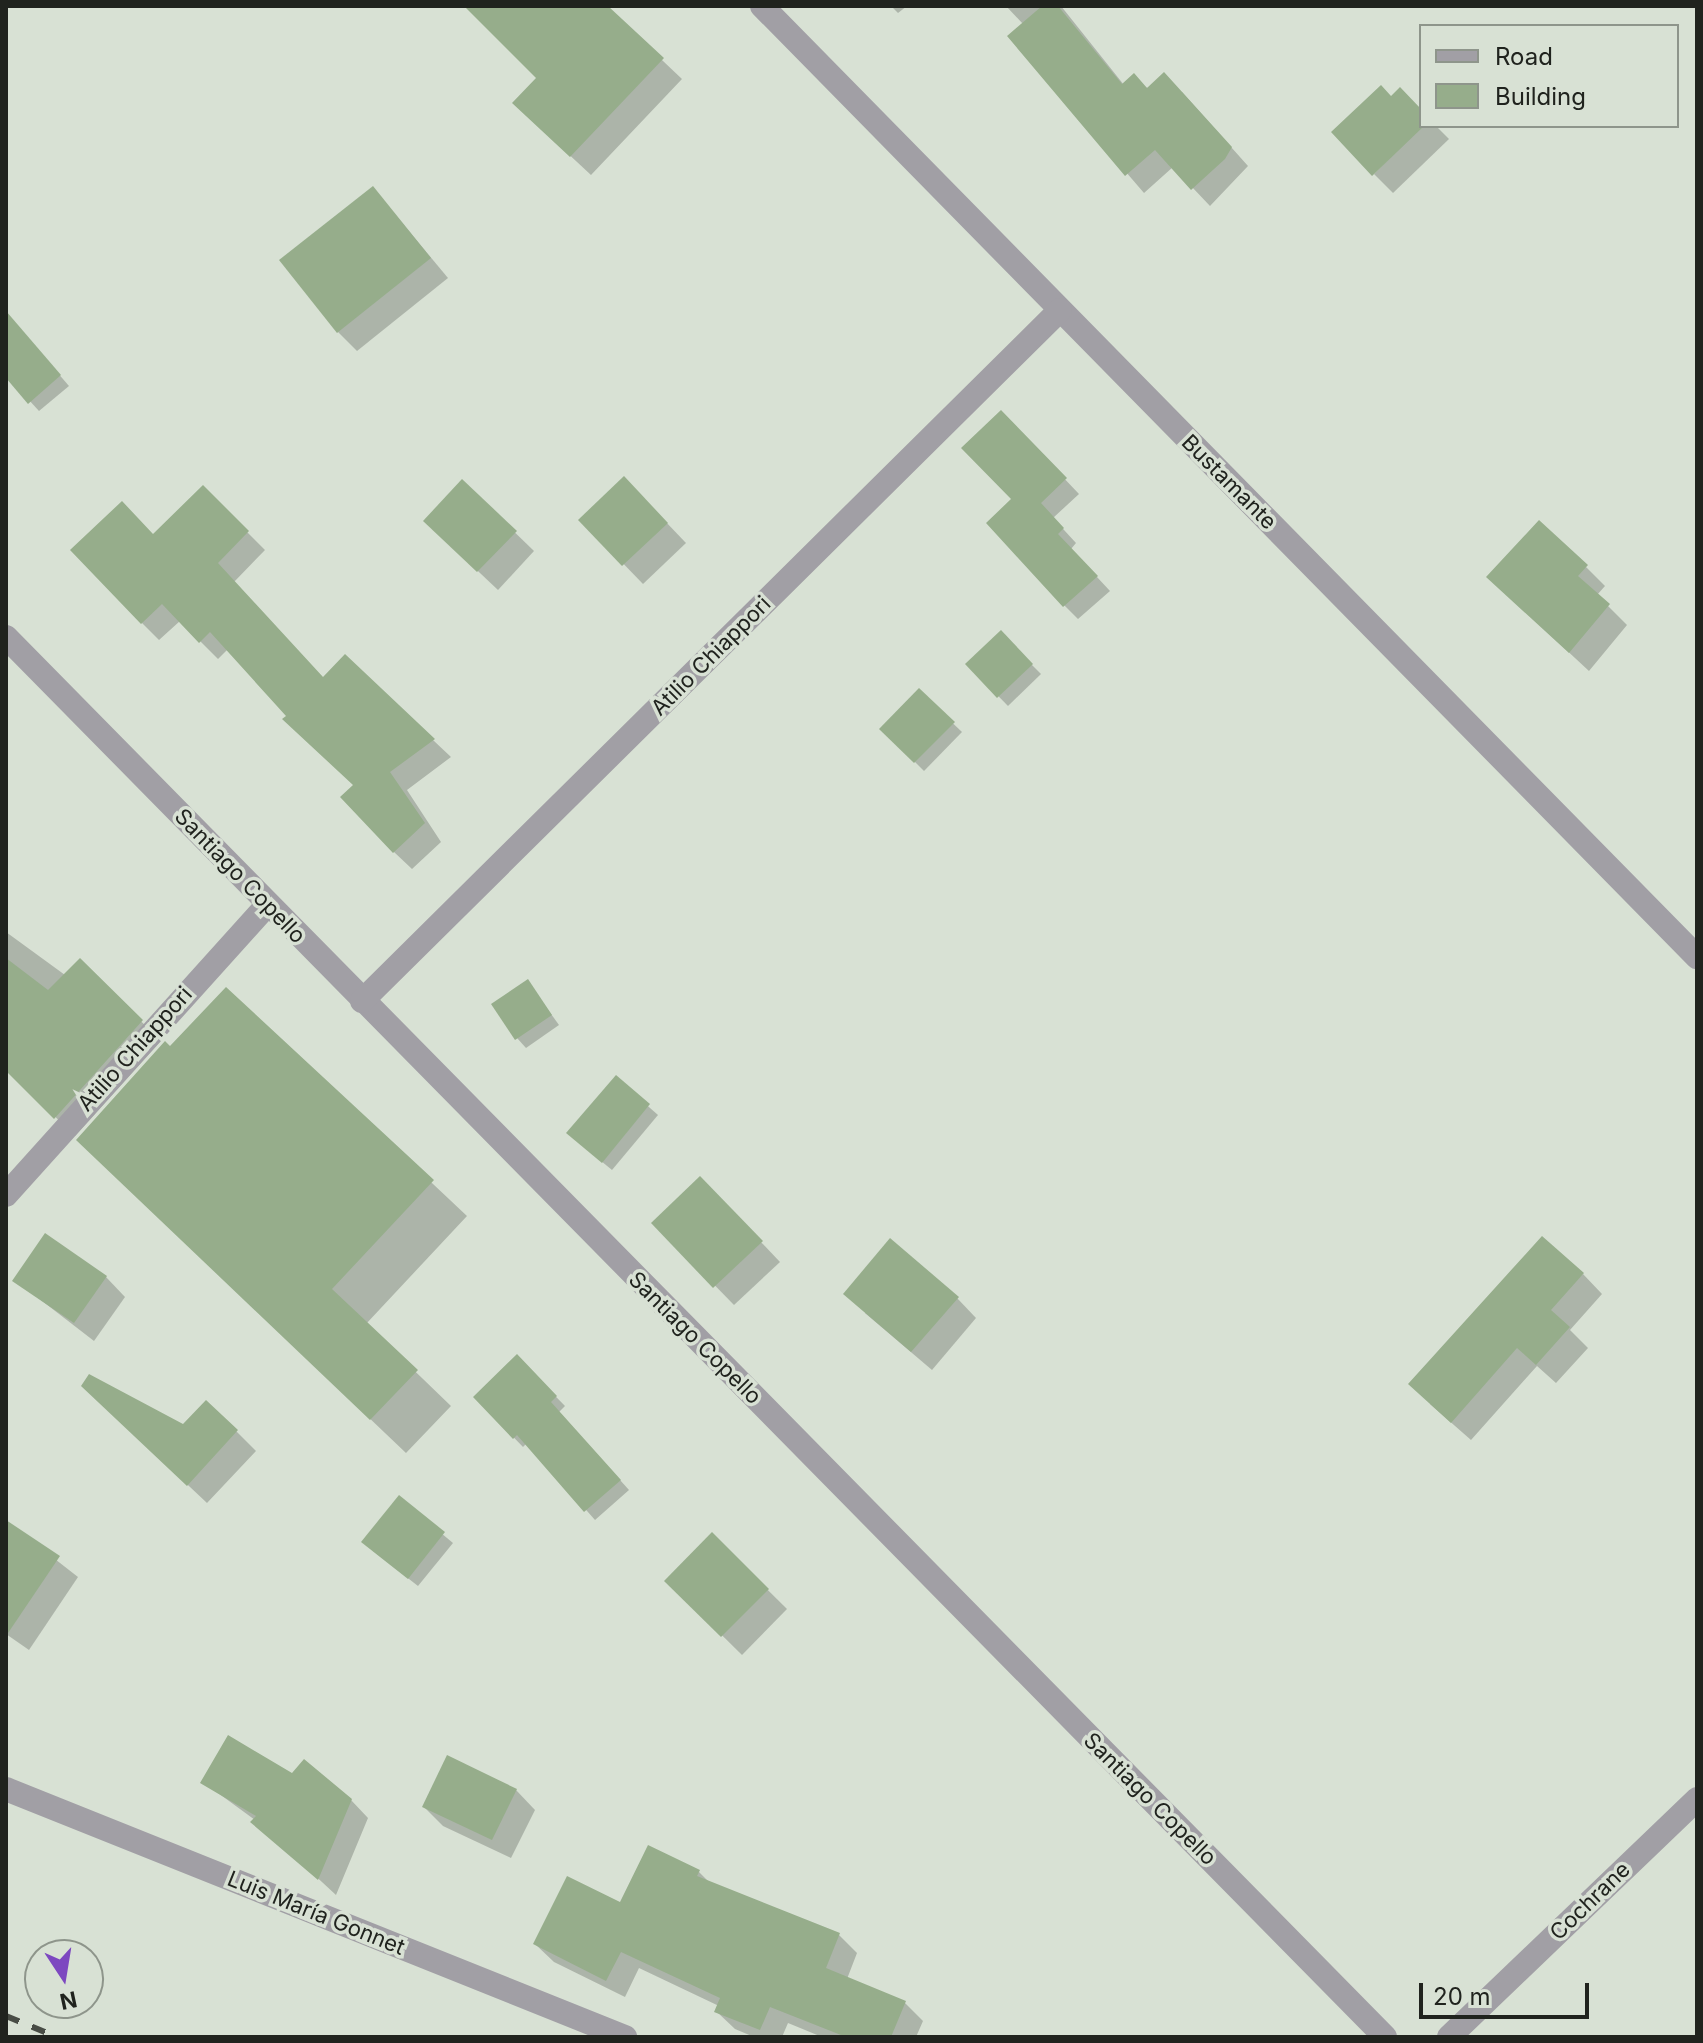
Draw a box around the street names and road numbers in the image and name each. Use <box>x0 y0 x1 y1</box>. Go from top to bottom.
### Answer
street label: Bustamante <box>1176 429 1282 535</box>
street label: Atilio Chiappori <box>646 591 776 721</box>
street label: Santiago Copello <box>169 803 311 949</box>
street label: Atilio Chiappori <box>72 981 198 1117</box>
street label: Santiago Copello <box>623 1266 767 1410</box>
street label: Santiago Copello <box>1078 1727 1222 1871</box>
street label: Cochrane <box>1544 1856 1636 1946</box>
street label: Luis María Gonnet <box>223 1865 409 1961</box>

